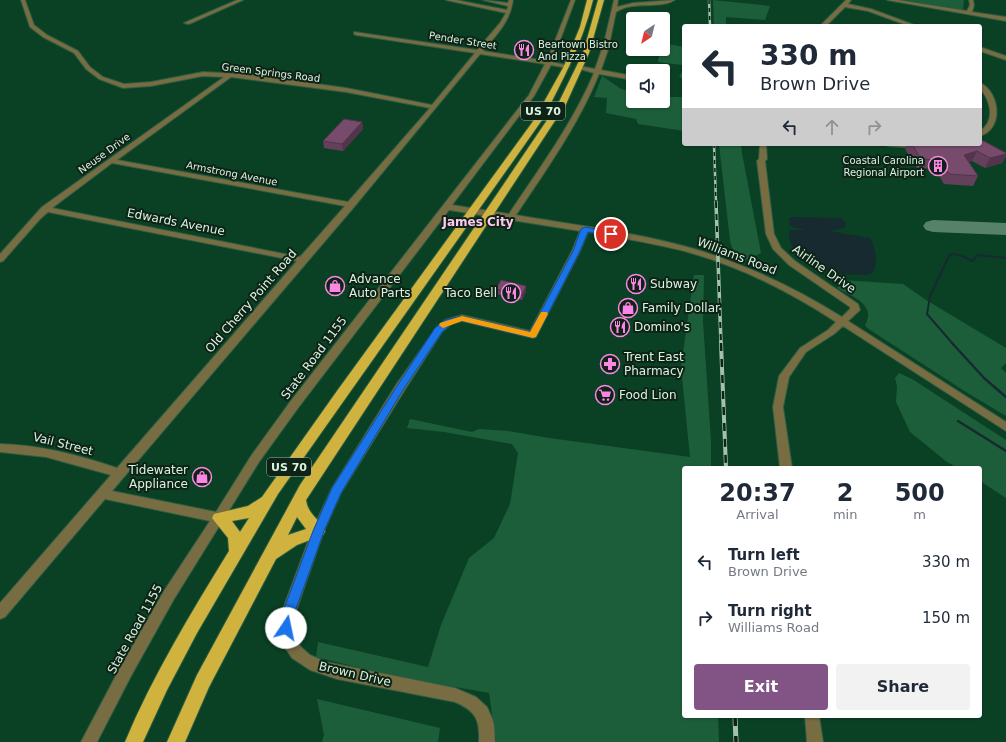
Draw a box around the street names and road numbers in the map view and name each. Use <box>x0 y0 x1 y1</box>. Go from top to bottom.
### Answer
street label: Pender Street <box>428 30 498 51</box>
street label: Green Springs Road <box>221 61 321 84</box>
road number: US 70 <box>521 102 565 120</box>
street label: Neuse Drive <box>76 131 132 176</box>
street label: Armstrong Avenue <box>185 159 278 188</box>
street label: Edwards Avenue <box>126 206 226 238</box>
street label: Williams Road <box>695 234 779 278</box>
street label: Airline Drive <box>790 242 858 296</box>
street label: Old Cherry Point Road <box>202 247 300 355</box>
street label: State Road 1155 <box>278 314 350 402</box>
street label: Vail Street <box>31 430 95 458</box>
road number: US 70 <box>267 458 311 476</box>
street label: State Road 1155 <box>105 582 165 676</box>
street label: Brown Drive <box>318 659 392 689</box>

